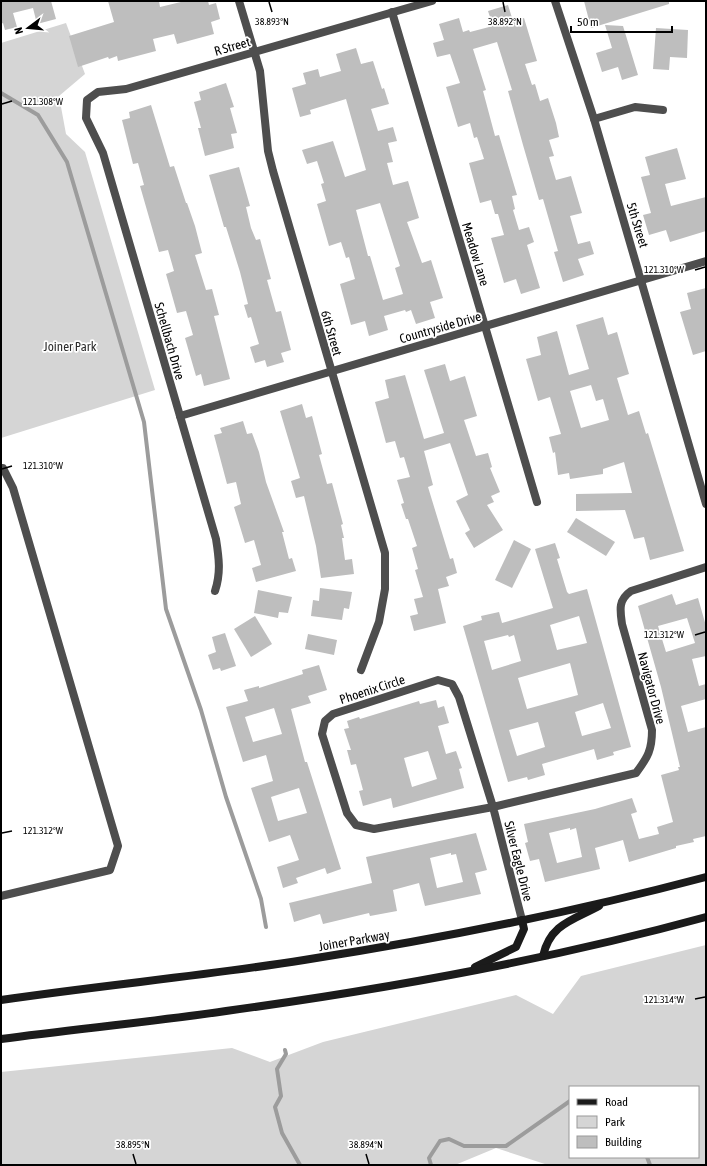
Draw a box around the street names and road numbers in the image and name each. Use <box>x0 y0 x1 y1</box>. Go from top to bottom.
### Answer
street label: R Street <box>212 34 252 59</box>
street label: 5th Street <box>624 201 652 250</box>
street label: Meadow Lane <box>459 221 492 288</box>
street label: Schellbach Drive <box>151 301 188 382</box>
street label: 6th Street <box>318 309 345 358</box>
street label: Countryside Drive <box>398 309 483 346</box>
street label: Navigator Drive <box>635 650 668 726</box>
street label: Phoenix Circle <box>338 672 407 707</box>
street label: Silver Eagle Drive <box>501 820 536 903</box>
street label: Joiner Parkway <box>317 927 391 954</box>

